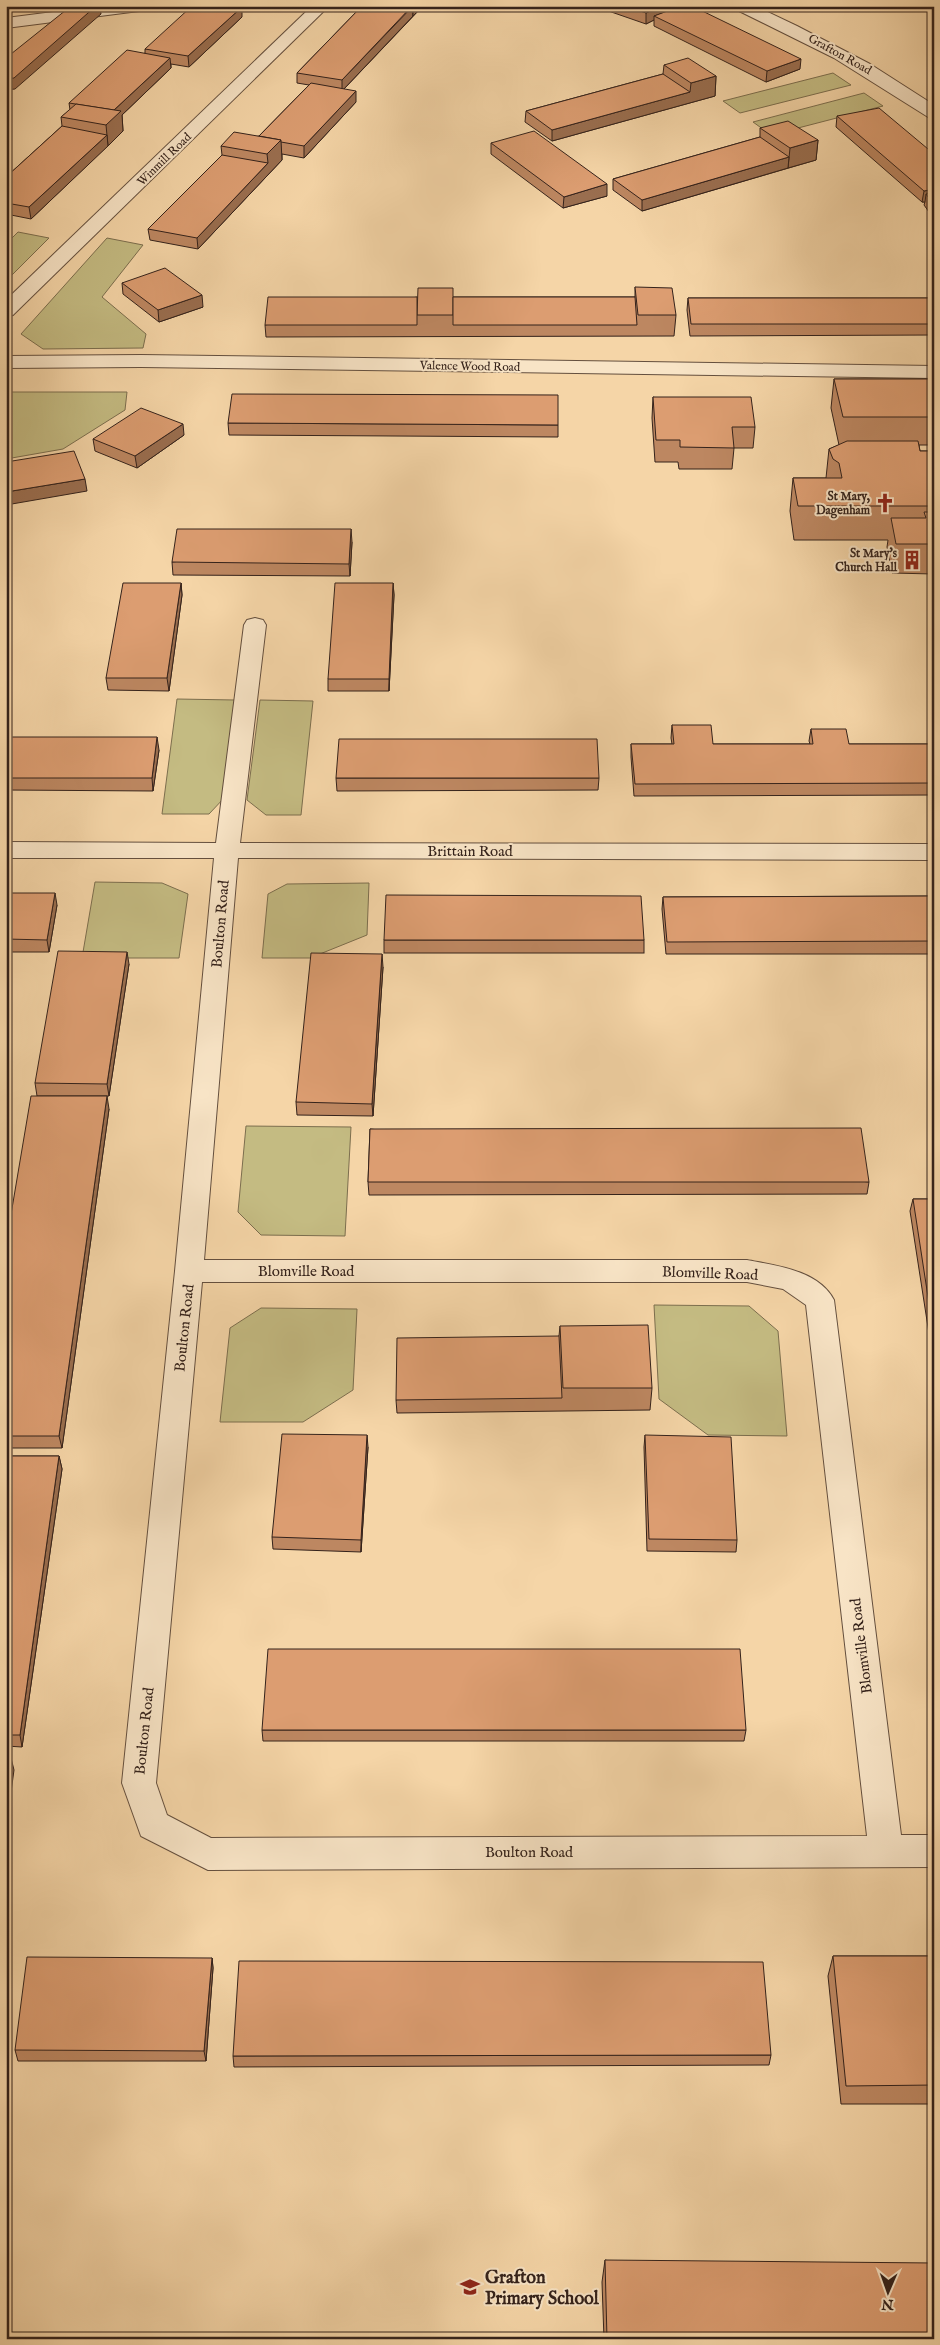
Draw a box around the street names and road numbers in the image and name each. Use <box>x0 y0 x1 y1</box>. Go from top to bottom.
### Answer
street label: Grafton Road <box>805 31 875 78</box>
street label: Winmill Road <box>134 129 195 189</box>
street label: Valence Wood Road <box>419 358 521 375</box>
street label: Brittain Road <box>427 842 514 861</box>
street label: Boulton Road <box>207 878 234 969</box>
street label: Blomville Road <box>258 1262 355 1281</box>
street label: Blomville Road <box>662 1262 759 1285</box>
street label: Boulton Road <box>170 1282 199 1373</box>
street label: Blomville Road <box>846 1596 877 1695</box>
street label: Boulton Road <box>130 1685 159 1776</box>
street label: Boulton Road <box>485 1843 574 1862</box>

